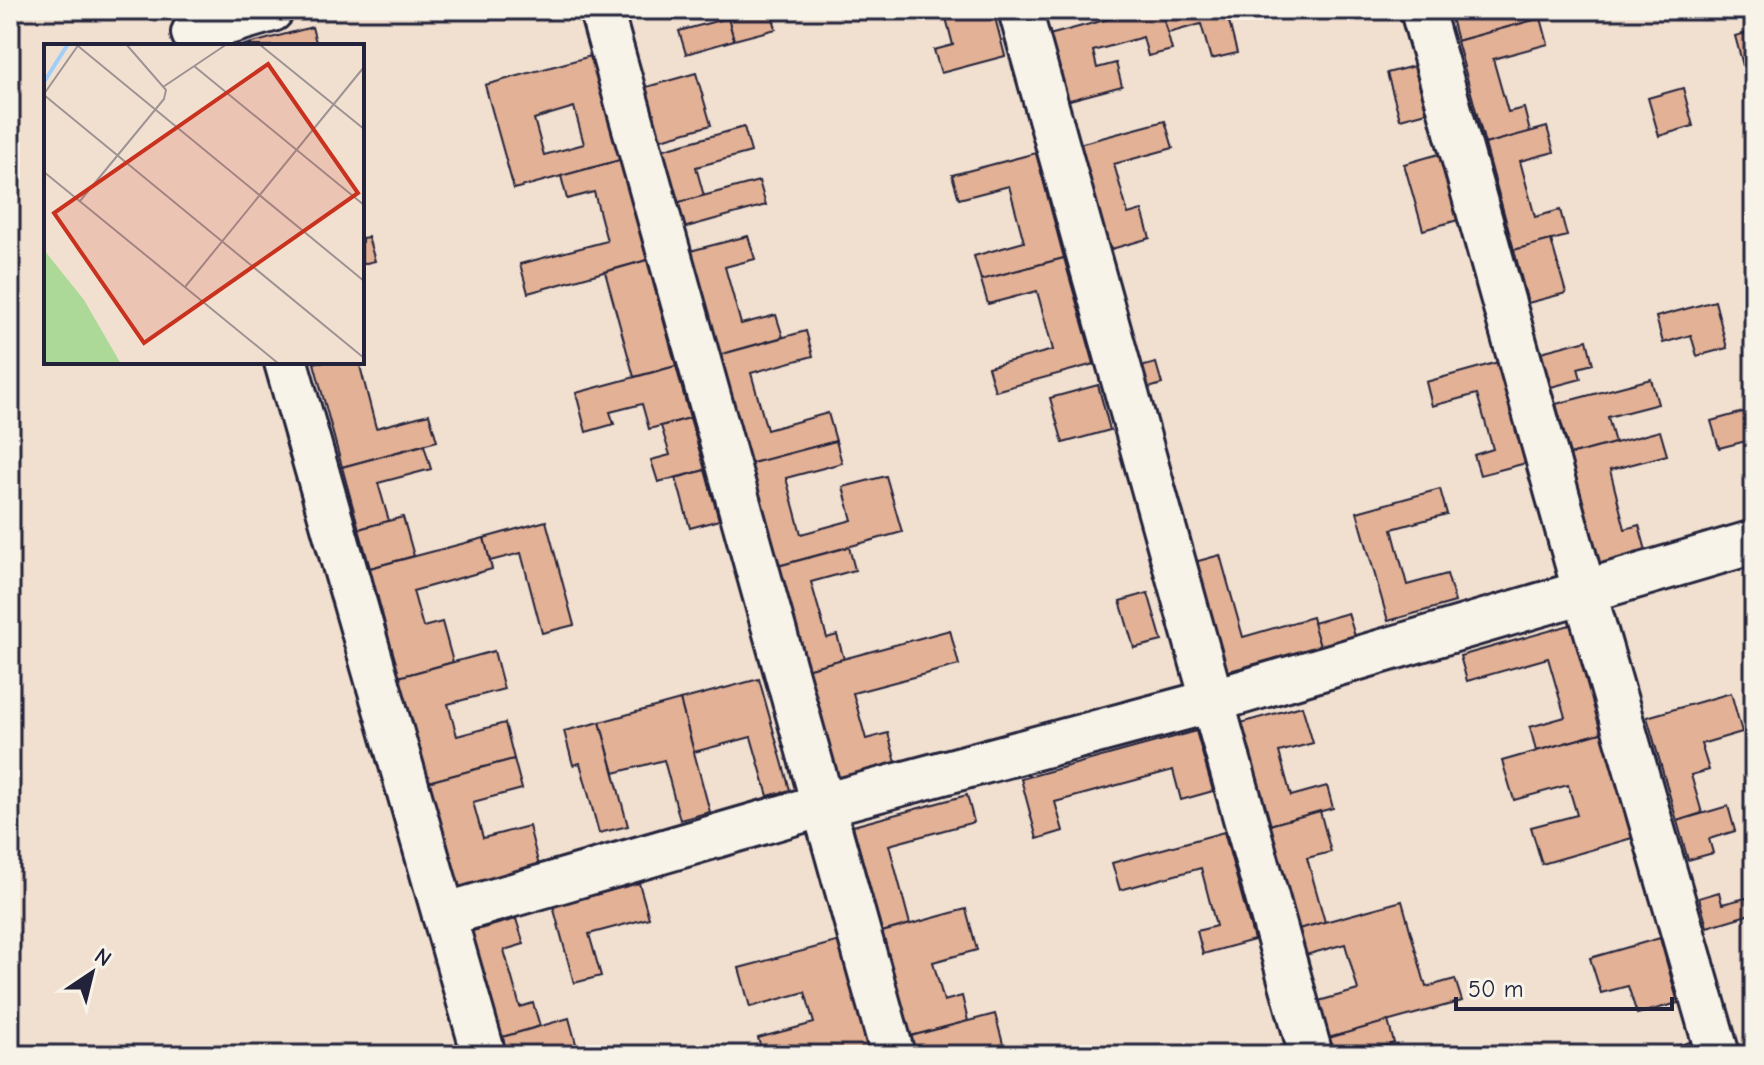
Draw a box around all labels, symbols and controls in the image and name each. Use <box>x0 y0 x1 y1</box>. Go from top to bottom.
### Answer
inset map <box>44 44 364 364</box>
north arrow <box>52 933 132 1013</box>
text: N <box>90 943 116 972</box>
scale bar <box>1456 961 1672 1011</box>
text: 50 m <box>1468 975 1524 1003</box>

